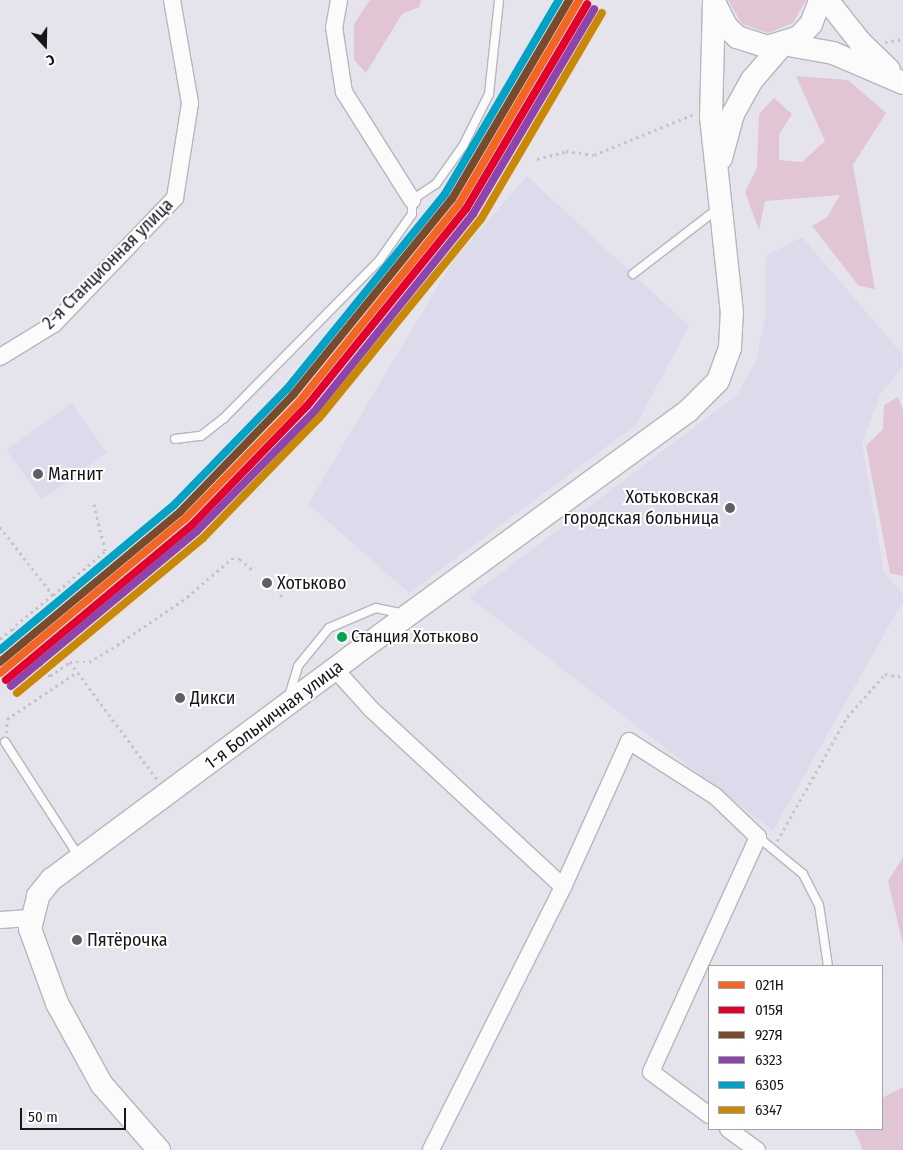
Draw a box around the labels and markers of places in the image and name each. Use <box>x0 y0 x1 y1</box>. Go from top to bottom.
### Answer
place label: Магнит <box>48 463 103 485</box>
marker: Магнит <box>32 468 44 480</box>
place label: Хотьковская городская больница <box>563 487 719 530</box>
marker: Хотьковская городская больница <box>723 501 737 515</box>
place label: Хотьково <box>277 572 346 594</box>
marker: Хотьково <box>261 577 273 589</box>
place label: Станция Хотьково <box>351 627 479 647</box>
marker: Станция Хотьково <box>337 632 347 642</box>
place label: Дикси <box>190 687 235 709</box>
marker: Дикси <box>174 692 186 704</box>
place label: Пятёрочка <box>87 929 167 951</box>
marker: Пятёрочка <box>71 934 83 946</box>

